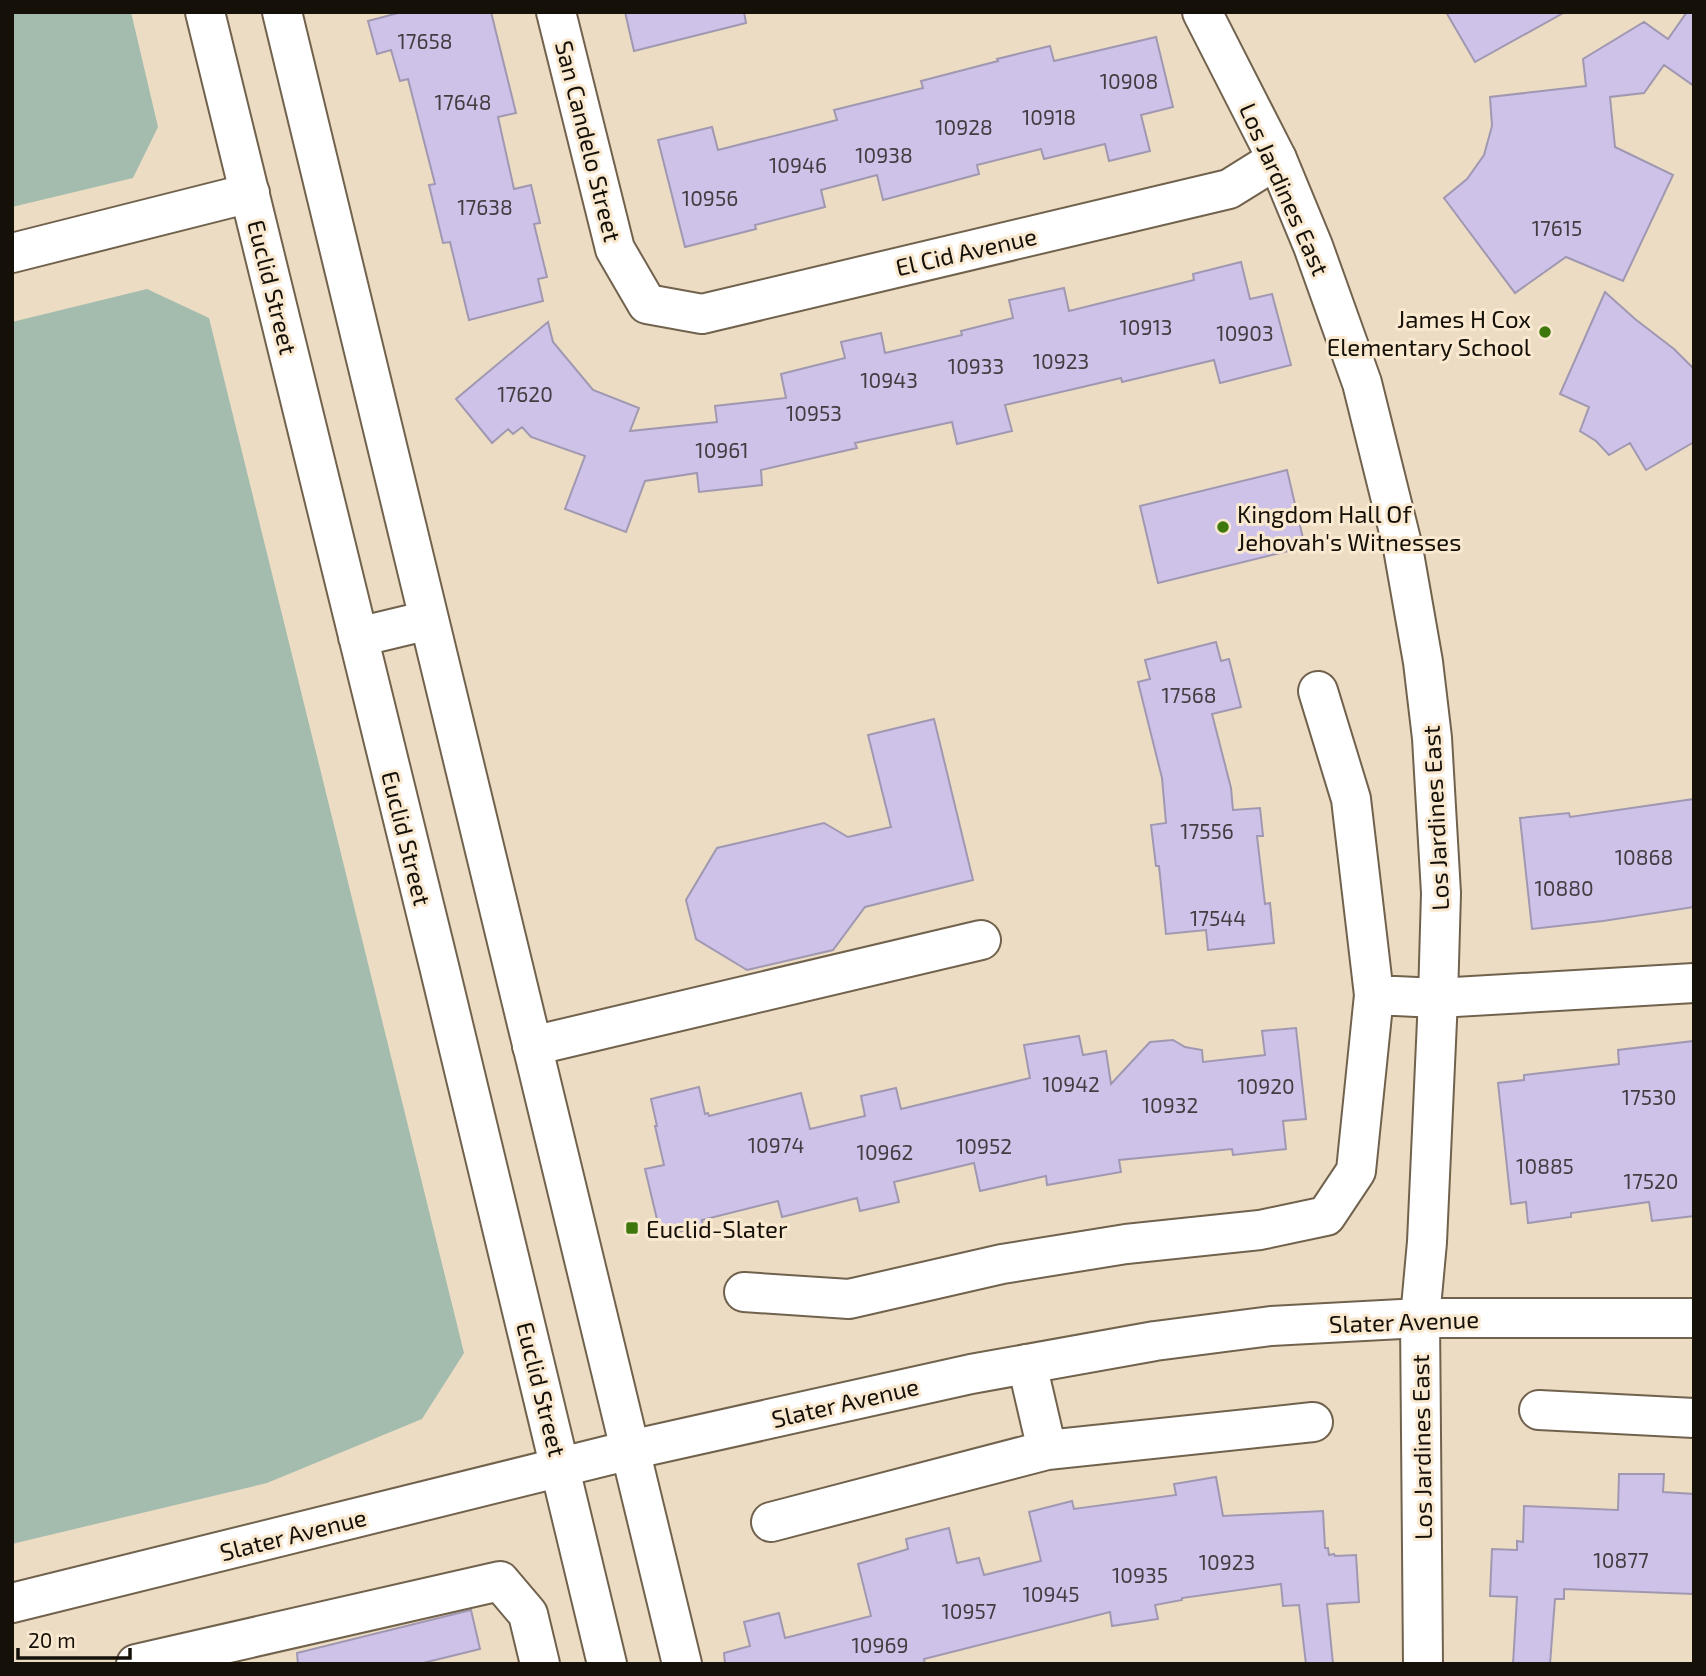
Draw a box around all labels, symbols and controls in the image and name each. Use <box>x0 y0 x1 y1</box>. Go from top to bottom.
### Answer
house number: 17658 <box>397 28 453 53</box>
street label: San Candelo Street <box>550 37 628 245</box>
house number: 10908 <box>1100 68 1158 93</box>
house number: 17648 <box>435 89 491 114</box>
street label: Los Jardines East <box>1234 98 1336 280</box>
house number: 10918 <box>1022 104 1076 129</box>
house number: 10928 <box>935 114 993 139</box>
house number: 10938 <box>855 142 913 167</box>
house number: 10946 <box>769 152 827 177</box>
house number: 10956 <box>682 185 738 210</box>
house number: 17638 <box>457 194 513 219</box>
house number: 17615 <box>1532 215 1582 240</box>
street label: Euclid Street <box>242 217 304 357</box>
street label: El Cid Avenue <box>893 221 1039 281</box>
place label: James H Cox Elementary School <box>1327 304 1531 361</box>
house number: 10913 <box>1119 314 1173 339</box>
house number: 10903 <box>1216 320 1274 345</box>
marker: James H Cox Elementary School <box>1537 324 1553 340</box>
house number: 10923 <box>1033 348 1089 373</box>
house number: 10933 <box>948 353 1004 378</box>
house number: 10943 <box>860 367 918 392</box>
house number: 17620 <box>497 381 553 406</box>
house number: 10953 <box>786 400 842 425</box>
house number: 10961 <box>695 437 749 462</box>
place label: Kingdom Hall Of Jehovah's Witnesses <box>1237 499 1461 556</box>
marker: Kingdom Hall Of Jehovah's Witnesses <box>1215 519 1231 535</box>
house number: 17568 <box>1161 682 1217 707</box>
street label: Los Jardines East <box>1416 724 1454 912</box>
street label: Euclid Street <box>376 768 438 908</box>
house number: 17556 <box>1180 818 1234 843</box>
house number: 10868 <box>1615 844 1673 869</box>
house number: 10880 <box>1534 875 1594 900</box>
house number: 17544 <box>1190 905 1246 930</box>
house number: 10942 <box>1042 1071 1100 1096</box>
house number: 10920 <box>1237 1073 1295 1098</box>
house number: 17530 <box>1622 1084 1676 1109</box>
house number: 10932 <box>1142 1092 1198 1117</box>
house number: 10974 <box>748 1132 804 1157</box>
house number: 10952 <box>956 1133 1012 1158</box>
house number: 10962 <box>857 1139 913 1164</box>
house number: 10885 <box>1516 1153 1574 1178</box>
house number: 17520 <box>1624 1168 1678 1193</box>
place label: Euclid-Slater <box>646 1214 788 1243</box>
marker: Euclid-Slater <box>624 1220 640 1236</box>
street label: Slater Avenue <box>1328 1304 1480 1338</box>
street label: Euclid Street <box>511 1319 573 1459</box>
street label: Los Jardines East <box>1405 1354 1437 1540</box>
street label: Slater Avenue <box>769 1371 921 1433</box>
street label: Slater Avenue <box>217 1502 369 1566</box>
house number: 10877 <box>1593 1547 1649 1572</box>
house number: 10923 <box>1199 1549 1255 1574</box>
house number: 10935 <box>1112 1562 1168 1587</box>
house number: 10945 <box>1022 1581 1080 1606</box>
house number: 10957 <box>941 1598 997 1623</box>
scale bar <box>18 1616 130 1660</box>
text: 20 m <box>28 1627 76 1652</box>
house number: 10969 <box>851 1632 909 1657</box>

